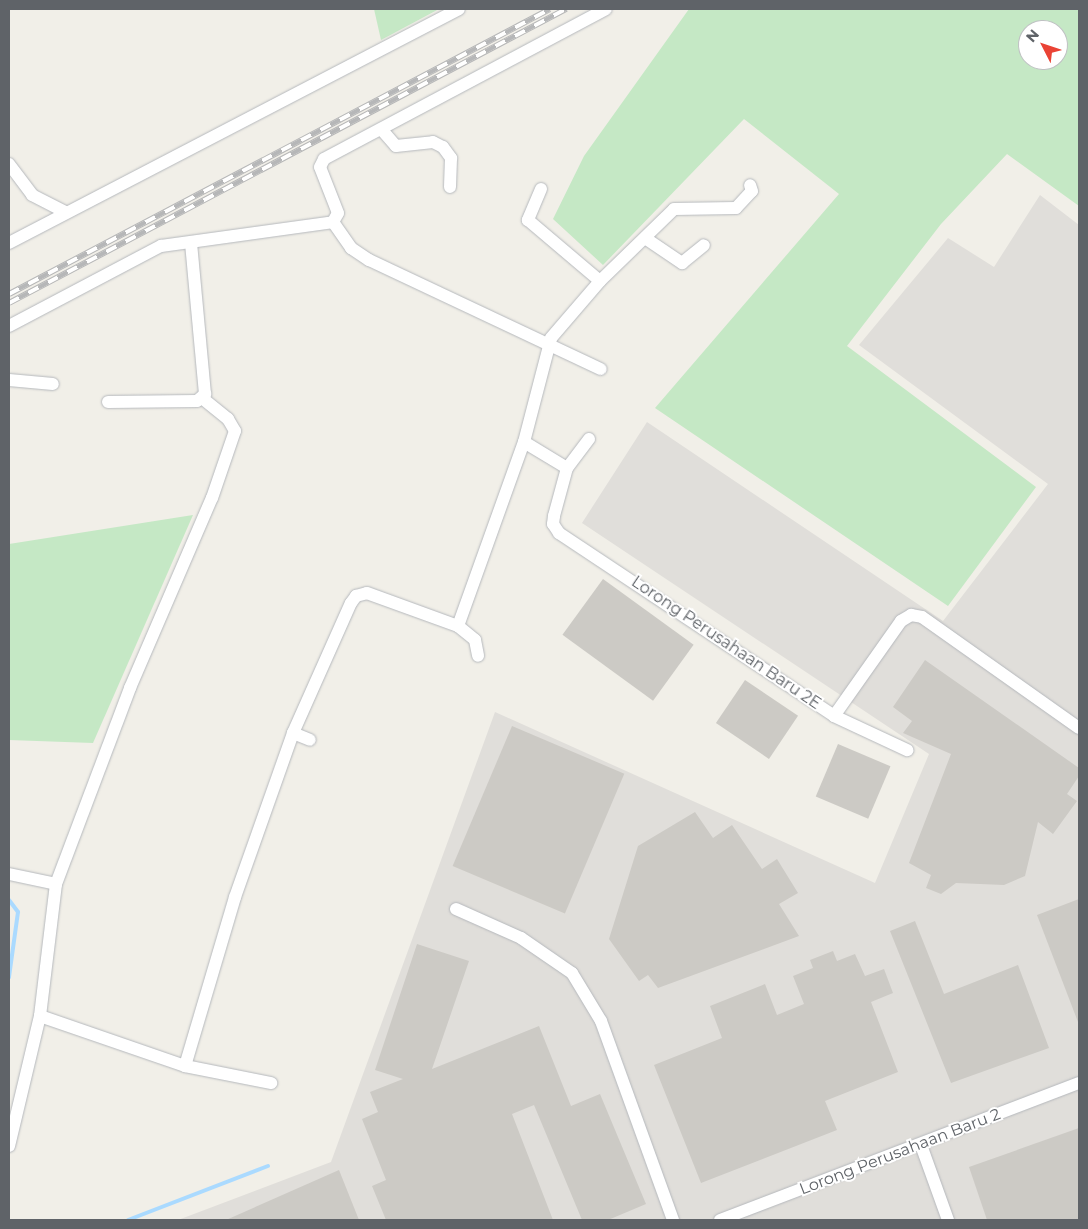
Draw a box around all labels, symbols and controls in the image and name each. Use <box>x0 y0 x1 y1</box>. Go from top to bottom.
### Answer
north arrow <box>1018 20 1068 70</box>
text: N <box>1022 26 1043 46</box>
street label: Lorong Perusahaan Baru 2E <box>628 572 824 714</box>
street label: Lorong Perusahaan Baru 2 <box>797 1105 1003 1199</box>

